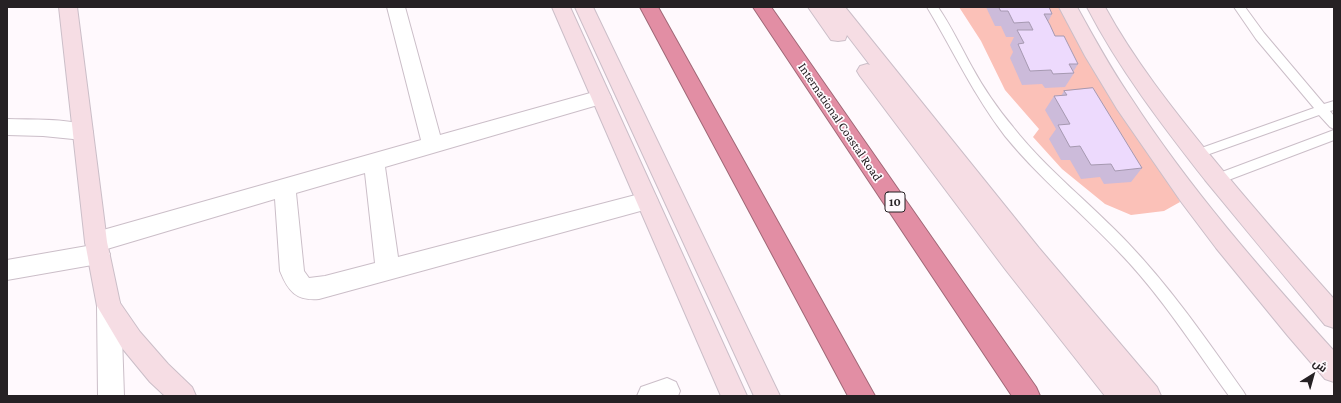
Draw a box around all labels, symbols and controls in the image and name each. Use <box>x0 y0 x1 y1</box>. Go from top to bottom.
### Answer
street label: International Coastal Road <box>795 60 885 184</box>
road number: 10 <box>885 192 905 212</box>
north arrow <box>1293 355 1333 395</box>
text: ش <box>1311 356 1329 374</box>

